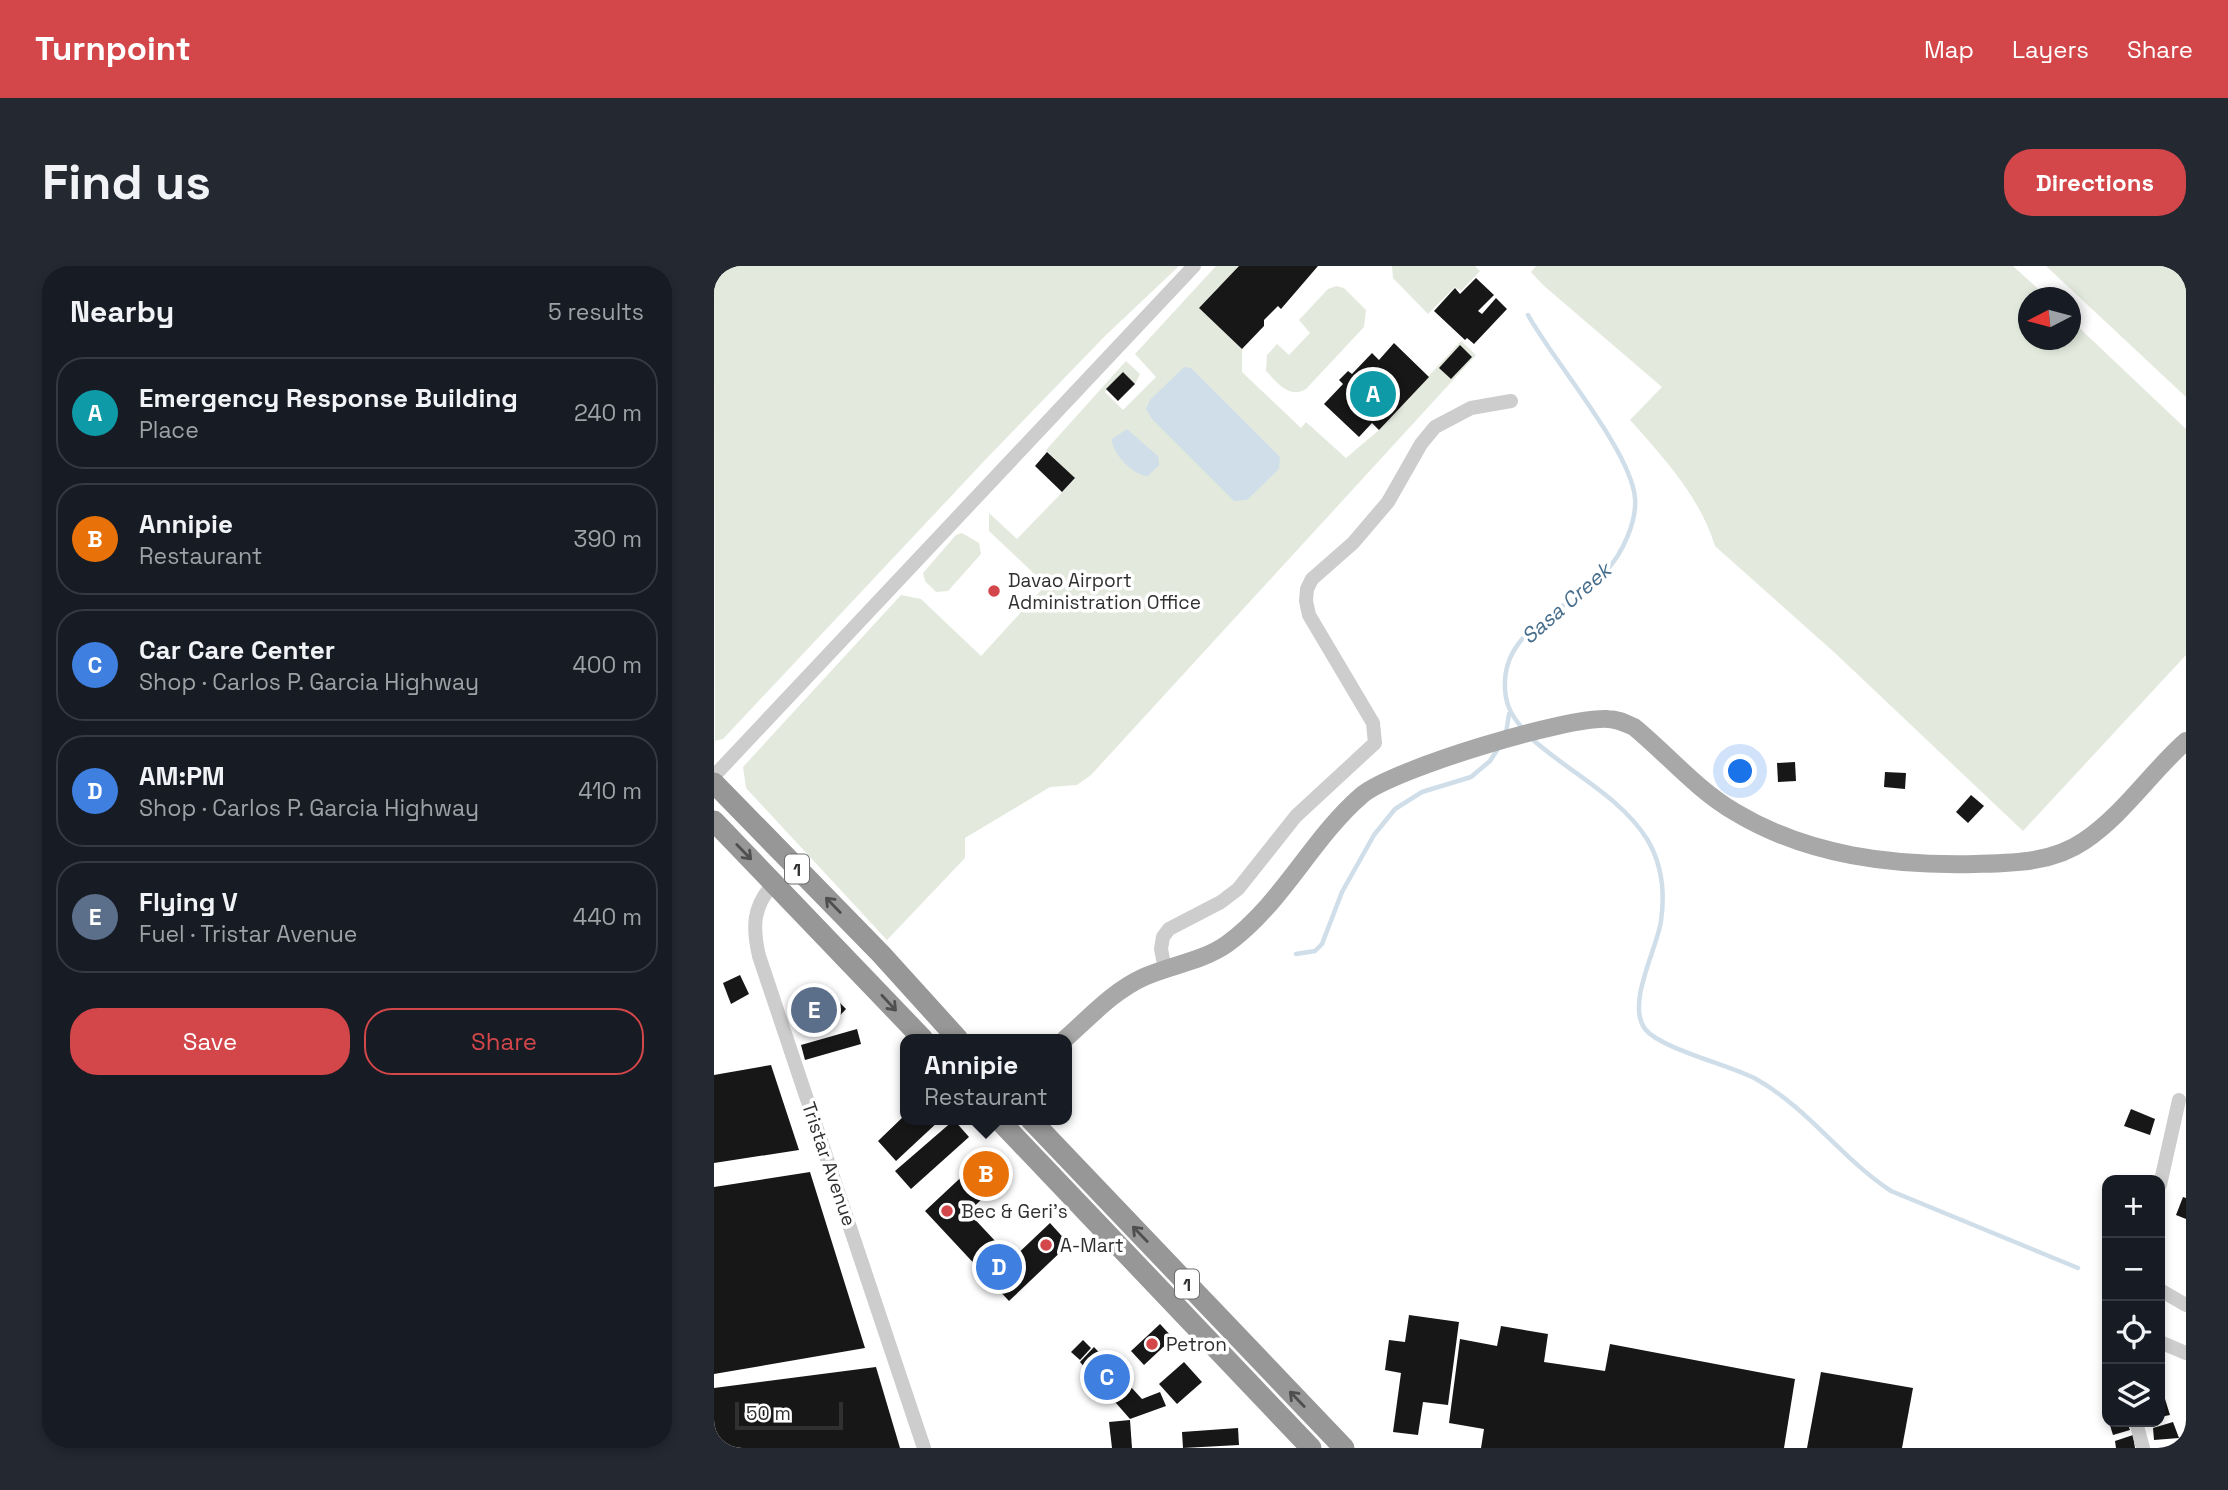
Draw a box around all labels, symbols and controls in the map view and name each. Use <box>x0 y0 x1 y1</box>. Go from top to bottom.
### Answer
text: Turnpoint <box>35 28 191 70</box>
text: Map <box>1924 34 1974 65</box>
text: Layers <box>2012 34 2089 65</box>
text: Share <box>2127 34 2193 65</box>
button: Directions <box>2004 149 2186 216</box>
text: Find us <box>42 151 211 213</box>
north arrow <box>2018 287 2081 350</box>
text: Nearby <box>70 292 174 331</box>
text: 5 results <box>548 297 644 327</box>
pin: A <box>1350 368 1396 420</box>
text: Emergency Response Building <box>139 381 518 415</box>
text: A <box>88 398 102 428</box>
text: 240 m <box>574 398 642 428</box>
text: Place <box>139 415 199 445</box>
text: Annipie <box>139 507 233 541</box>
text: B <box>87 524 103 554</box>
text: 390 m <box>574 524 642 554</box>
text: Restaurant <box>139 541 262 571</box>
water label: Sasa Creek <box>1515 555 1619 649</box>
place label: Davao Airport Administration Office <box>1008 568 1201 615</box>
marker: Davao Airport Administration Office <box>986 583 1002 599</box>
text: Car Care Center <box>139 633 335 667</box>
text: C <box>88 650 102 680</box>
text: 400 m <box>572 650 642 680</box>
text: Shop · Carlos P. Garcia Highway <box>139 667 479 697</box>
your location <box>1723 754 1757 788</box>
text: AM:PM <box>139 759 225 793</box>
text: D <box>87 776 103 806</box>
text: 410 m <box>578 776 642 806</box>
text: Shop · Carlos P. Garcia Highway <box>139 793 479 823</box>
one-way arrow <box>736 843 753 860</box>
road number: 1 <box>785 854 809 884</box>
text: Flying V <box>139 885 238 919</box>
one-way arrow <box>825 897 842 914</box>
text: E <box>89 902 101 932</box>
text: 440 m <box>573 902 642 932</box>
text: Fuel · Tristar Avenue <box>139 919 357 949</box>
pin: E <box>791 984 837 1036</box>
one-way arrow <box>881 994 898 1011</box>
button: Save <box>70 1008 350 1075</box>
button: Share <box>364 1008 644 1075</box>
popup <box>900 1034 1072 1125</box>
text: Annipie <box>924 1048 1018 1082</box>
text: Restaurant <box>924 1082 1048 1112</box>
street label: Tristar Avenue <box>796 1099 862 1229</box>
pin: B <box>963 1148 1009 1200</box>
map controls <box>2102 1175 2165 1427</box>
button: + <box>2102 1175 2165 1238</box>
place label: Bec & Geri's <box>961 1199 1068 1224</box>
marker: Bec & Geri's <box>939 1203 955 1219</box>
one-way arrow <box>1131 1226 1148 1243</box>
place label: A-Mart <box>1060 1233 1124 1258</box>
marker: A-Mart <box>1038 1237 1054 1253</box>
button: − <box>2102 1238 2165 1301</box>
pin: D <box>976 1241 1022 1293</box>
road number: 1 <box>1175 1269 1199 1298</box>
button: locate <box>2102 1301 2165 1364</box>
place label: Petron <box>1166 1332 1227 1357</box>
marker: Petron <box>1144 1336 1160 1352</box>
pin: C <box>1084 1351 1130 1403</box>
button: layers <box>2102 1364 2165 1427</box>
one-way arrow <box>1288 1390 1305 1407</box>
scale bar <box>735 1399 844 1431</box>
text: 50 m <box>746 1401 791 1426</box>

